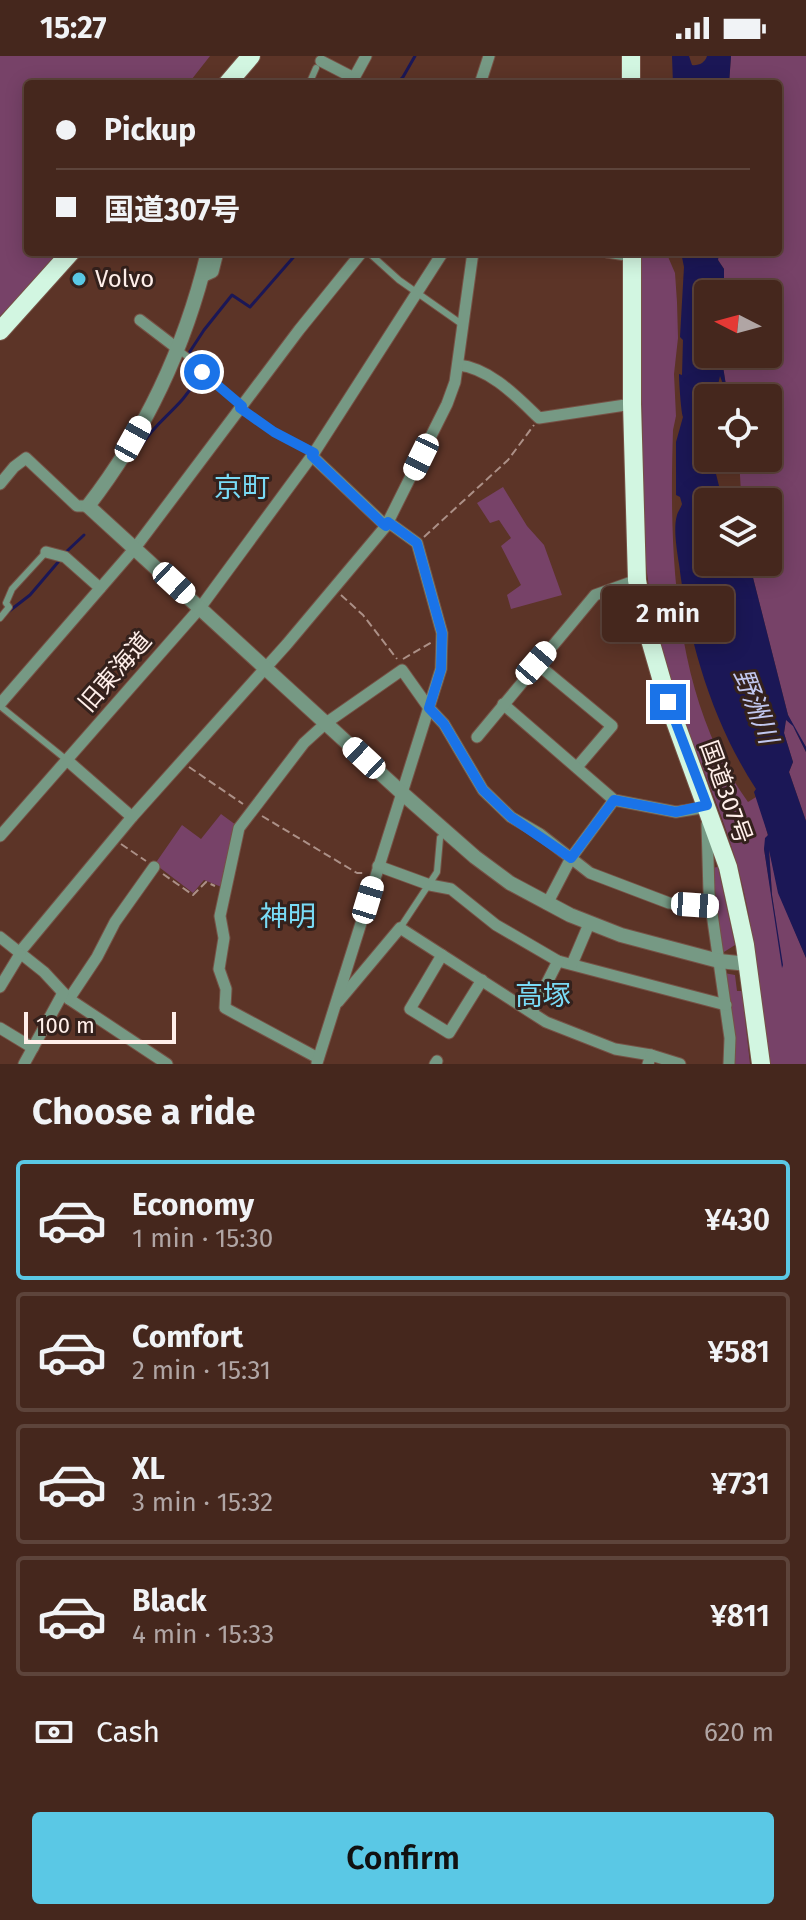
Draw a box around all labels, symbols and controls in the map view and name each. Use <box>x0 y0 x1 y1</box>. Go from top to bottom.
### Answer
text: 15:27 <box>40 10 106 46</box>
text: Pickup <box>104 112 196 148</box>
text: 国道307号 <box>104 192 241 228</box>
place label: Volvo <box>95 265 154 293</box>
marker: Volvo <box>70 270 88 288</box>
north arrow <box>694 280 782 368</box>
map controls <box>694 280 782 576</box>
route start <box>184 354 220 390</box>
button: locate <box>694 384 782 472</box>
car <box>111 412 155 466</box>
car <box>400 430 442 484</box>
district label: 京町 <box>214 471 270 504</box>
button: layers <box>694 488 782 576</box>
car <box>148 558 200 608</box>
callout: 2 min <box>602 586 734 642</box>
text: 2 min <box>636 598 700 629</box>
street label: 旧東海道 <box>73 627 157 717</box>
car <box>511 637 561 689</box>
water label: 野洲川 <box>727 664 785 751</box>
route end <box>650 684 686 720</box>
car <box>338 733 390 783</box>
street label: 国道307号 <box>694 737 758 847</box>
car <box>350 874 386 926</box>
car <box>670 891 720 919</box>
district label: 神明 <box>260 900 316 933</box>
district label: 高塚 <box>515 979 571 1012</box>
scale bar <box>24 1008 176 1044</box>
text: 100 m <box>36 1012 95 1039</box>
text: Choose a ride <box>32 1090 255 1134</box>
icon: car <box>36 1184 108 1256</box>
text: Economy <box>132 1187 254 1223</box>
text: ¥430 <box>705 1202 770 1238</box>
text: 1 min · 15:30 <box>132 1223 273 1254</box>
icon: car <box>36 1316 108 1388</box>
text: Comfort <box>132 1319 243 1355</box>
text: ¥581 <box>708 1334 770 1370</box>
text: 2 min · 15:31 <box>132 1355 271 1386</box>
icon: car <box>36 1448 108 1520</box>
text: XL <box>132 1451 165 1487</box>
text: ¥731 <box>711 1466 770 1502</box>
text: 3 min · 15:32 <box>132 1487 273 1518</box>
icon: car <box>36 1580 108 1652</box>
text: Black <box>132 1583 207 1619</box>
text: ¥811 <box>710 1598 770 1634</box>
text: 4 min · 15:33 <box>132 1619 274 1650</box>
icon: cash <box>32 1710 76 1754</box>
text: Cash <box>96 1714 160 1750</box>
text: 620 m <box>704 1717 774 1748</box>
button: Confirm <box>32 1812 774 1904</box>

